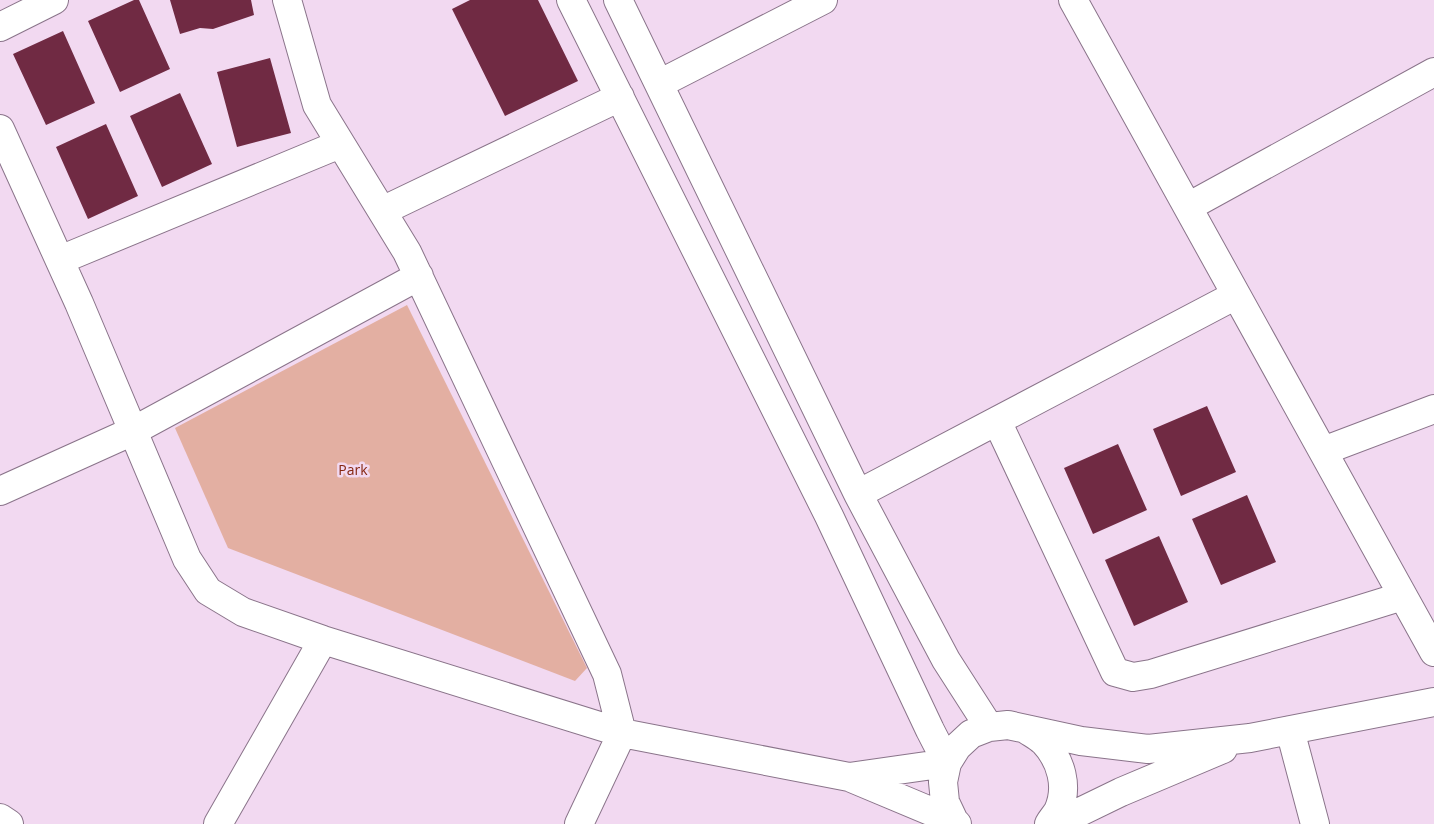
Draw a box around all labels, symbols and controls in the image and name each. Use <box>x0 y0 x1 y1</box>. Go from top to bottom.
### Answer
park label: Park <box>338 460 368 479</box>

